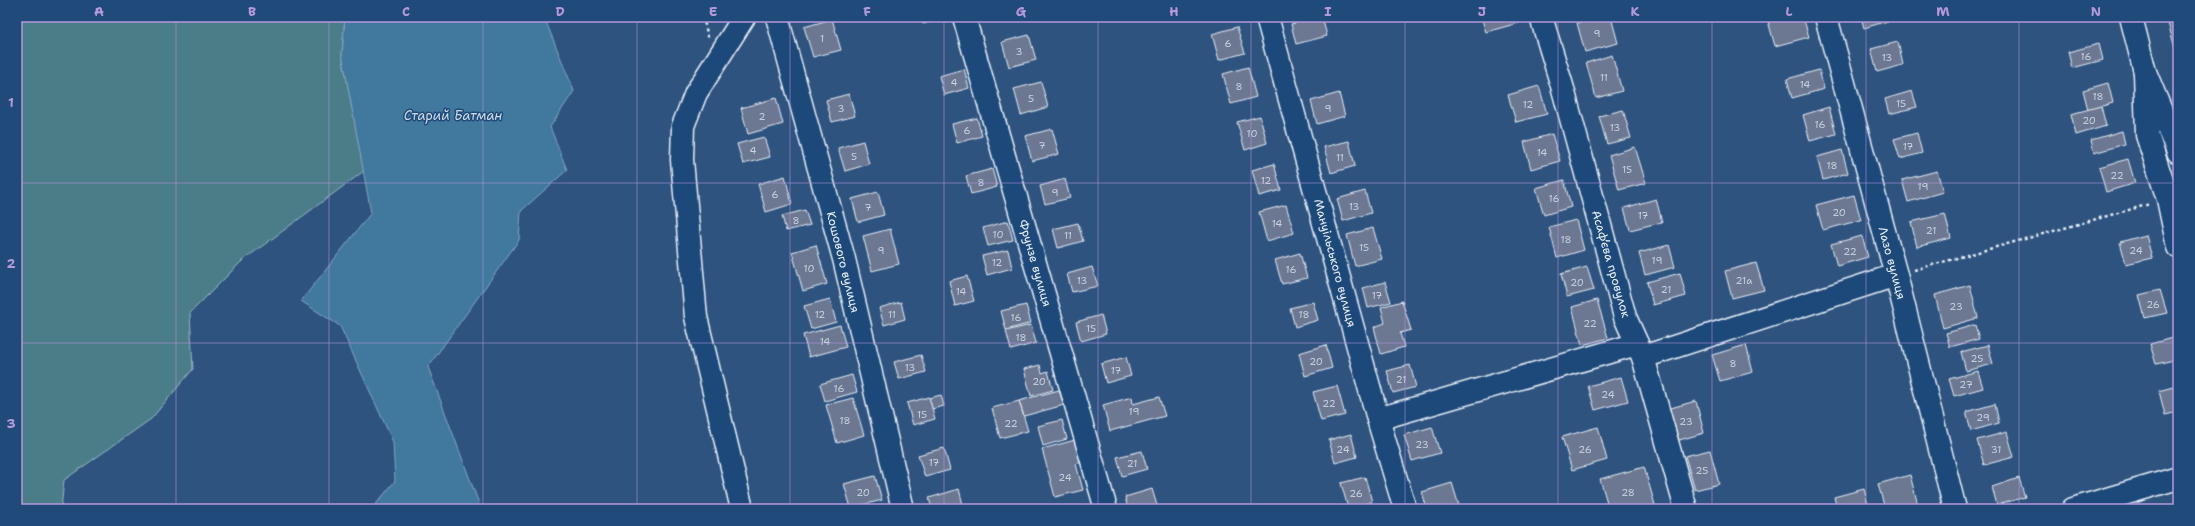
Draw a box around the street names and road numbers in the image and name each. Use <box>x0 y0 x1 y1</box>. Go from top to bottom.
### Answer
street label: Мануільського вулиця <box>1310 197 1360 329</box>
street label: Асаф’єва провулок <box>1588 208 1634 320</box>
street label: Кошового вулиця <box>823 210 863 314</box>
street label: Фрунзе вулиця <box>1015 218 1055 308</box>
street label: Лазо вулиця <box>1875 225 1909 301</box>

